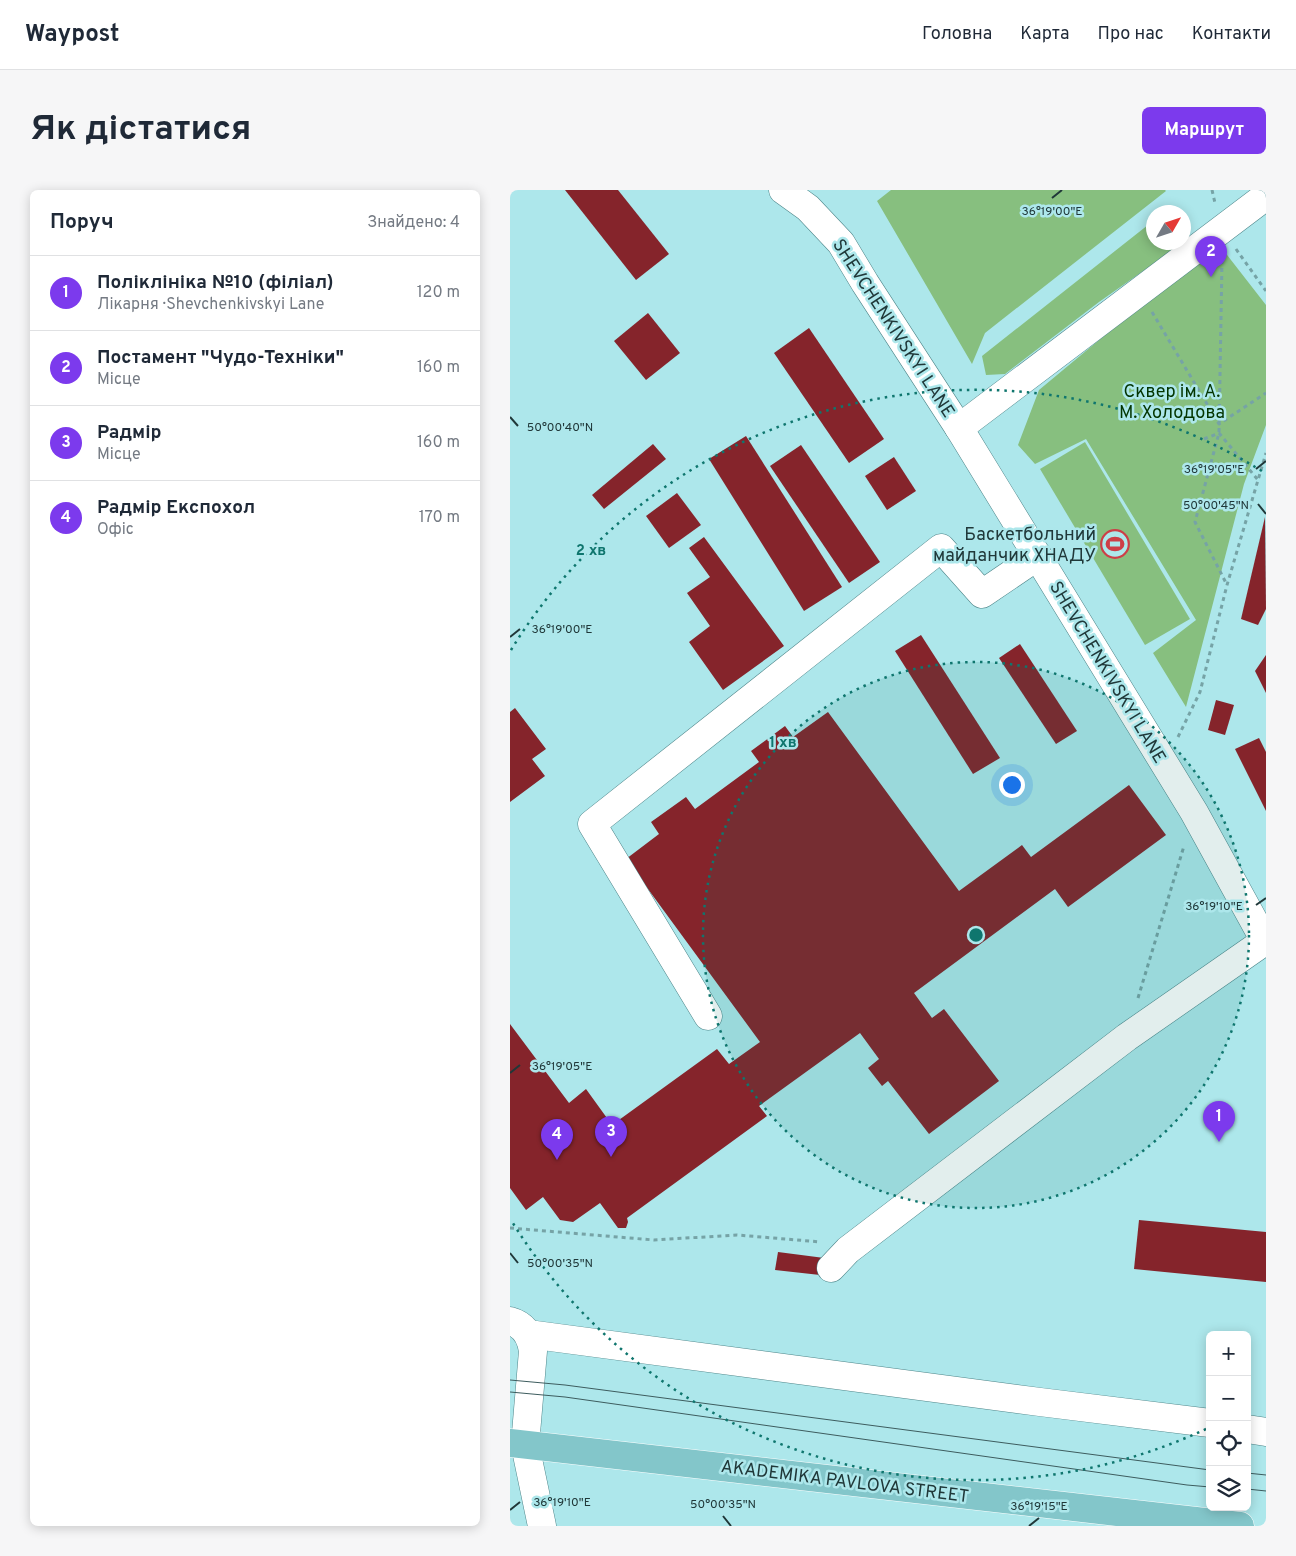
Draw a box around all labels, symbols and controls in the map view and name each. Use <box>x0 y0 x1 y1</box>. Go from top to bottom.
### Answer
text: Waypost <box>25 20 119 50</box>
text: Головна <box>922 23 992 46</box>
text: Карта <box>1020 23 1070 46</box>
text: Про нас <box>1098 23 1164 46</box>
text: Контакти <box>1192 23 1271 46</box>
button: Маршрут <box>1142 107 1266 154</box>
text: Як дістатися <box>30 108 251 152</box>
text: 36°19'00"E <box>1022 204 1082 220</box>
north arrow <box>1146 205 1191 250</box>
text: Поруч <box>50 209 114 236</box>
text: Знайдено: 4 <box>367 213 460 233</box>
street label: SHEVCHENKIVSKYI LANE <box>826 235 959 422</box>
pin: 2 <box>1195 236 1227 277</box>
text: Поліклініка №10 (філіал) <box>97 271 334 295</box>
text: 1 <box>63 283 69 303</box>
text: 120 m <box>417 283 460 303</box>
text: Лікарня · Shevchenkivskyi Lane <box>97 295 324 315</box>
text: Постамент "Чудо-Техніки" <box>97 346 344 370</box>
text: 2 <box>61 358 71 378</box>
text: 160 m <box>417 358 460 378</box>
text: Місце <box>97 370 141 390</box>
park label: Сквер ім. А. М. Холодова <box>1119 381 1225 425</box>
text: 50°00'40"N <box>527 420 593 436</box>
text: Радмір <box>97 421 162 445</box>
text: 3 <box>61 433 71 453</box>
text: 160 m <box>417 433 460 453</box>
text: Місце <box>97 445 141 465</box>
text: 36°19'05"E <box>1184 462 1244 478</box>
text: Радмір Експохол <box>97 496 255 520</box>
text: 50°00'45"N <box>1183 498 1249 514</box>
text: 4 <box>61 508 71 528</box>
text: 170 m <box>419 508 460 528</box>
text: Офіс <box>97 520 134 540</box>
place label: Баскетбольний майданчик ХНАДУ <box>933 524 1096 568</box>
sports icon: Баскетбольний майданчик ХНАДУ <box>1100 529 1130 559</box>
text: 2 хв <box>576 542 606 561</box>
street label: SHEVCHENKIVSKYI LANE <box>1043 578 1170 768</box>
text: 36°19'00"E <box>532 622 592 638</box>
text: 1 хв <box>769 734 797 753</box>
your location <box>999 772 1025 798</box>
text: 36°19'10"E <box>1185 899 1243 915</box>
centre of rings <box>967 926 985 944</box>
text: 36°19'05"E <box>532 1059 592 1075</box>
pin: 1 <box>1203 1101 1235 1142</box>
pin: 3 <box>595 1116 627 1157</box>
pin: 4 <box>541 1119 573 1160</box>
text: 50°00'35"N <box>527 1256 593 1272</box>
map controls <box>1206 1331 1251 1511</box>
button: + <box>1206 1331 1251 1376</box>
button: − <box>1206 1376 1251 1421</box>
button: locate <box>1206 1421 1251 1466</box>
street label: AKADEMIKA PAVLOVA STREET <box>719 1456 970 1509</box>
button: layers <box>1206 1466 1251 1511</box>
text: 36°19'10"E <box>533 1495 591 1511</box>
text: 50°00'35"N <box>690 1497 756 1513</box>
text: 36°19'15"E <box>1010 1499 1068 1515</box>

